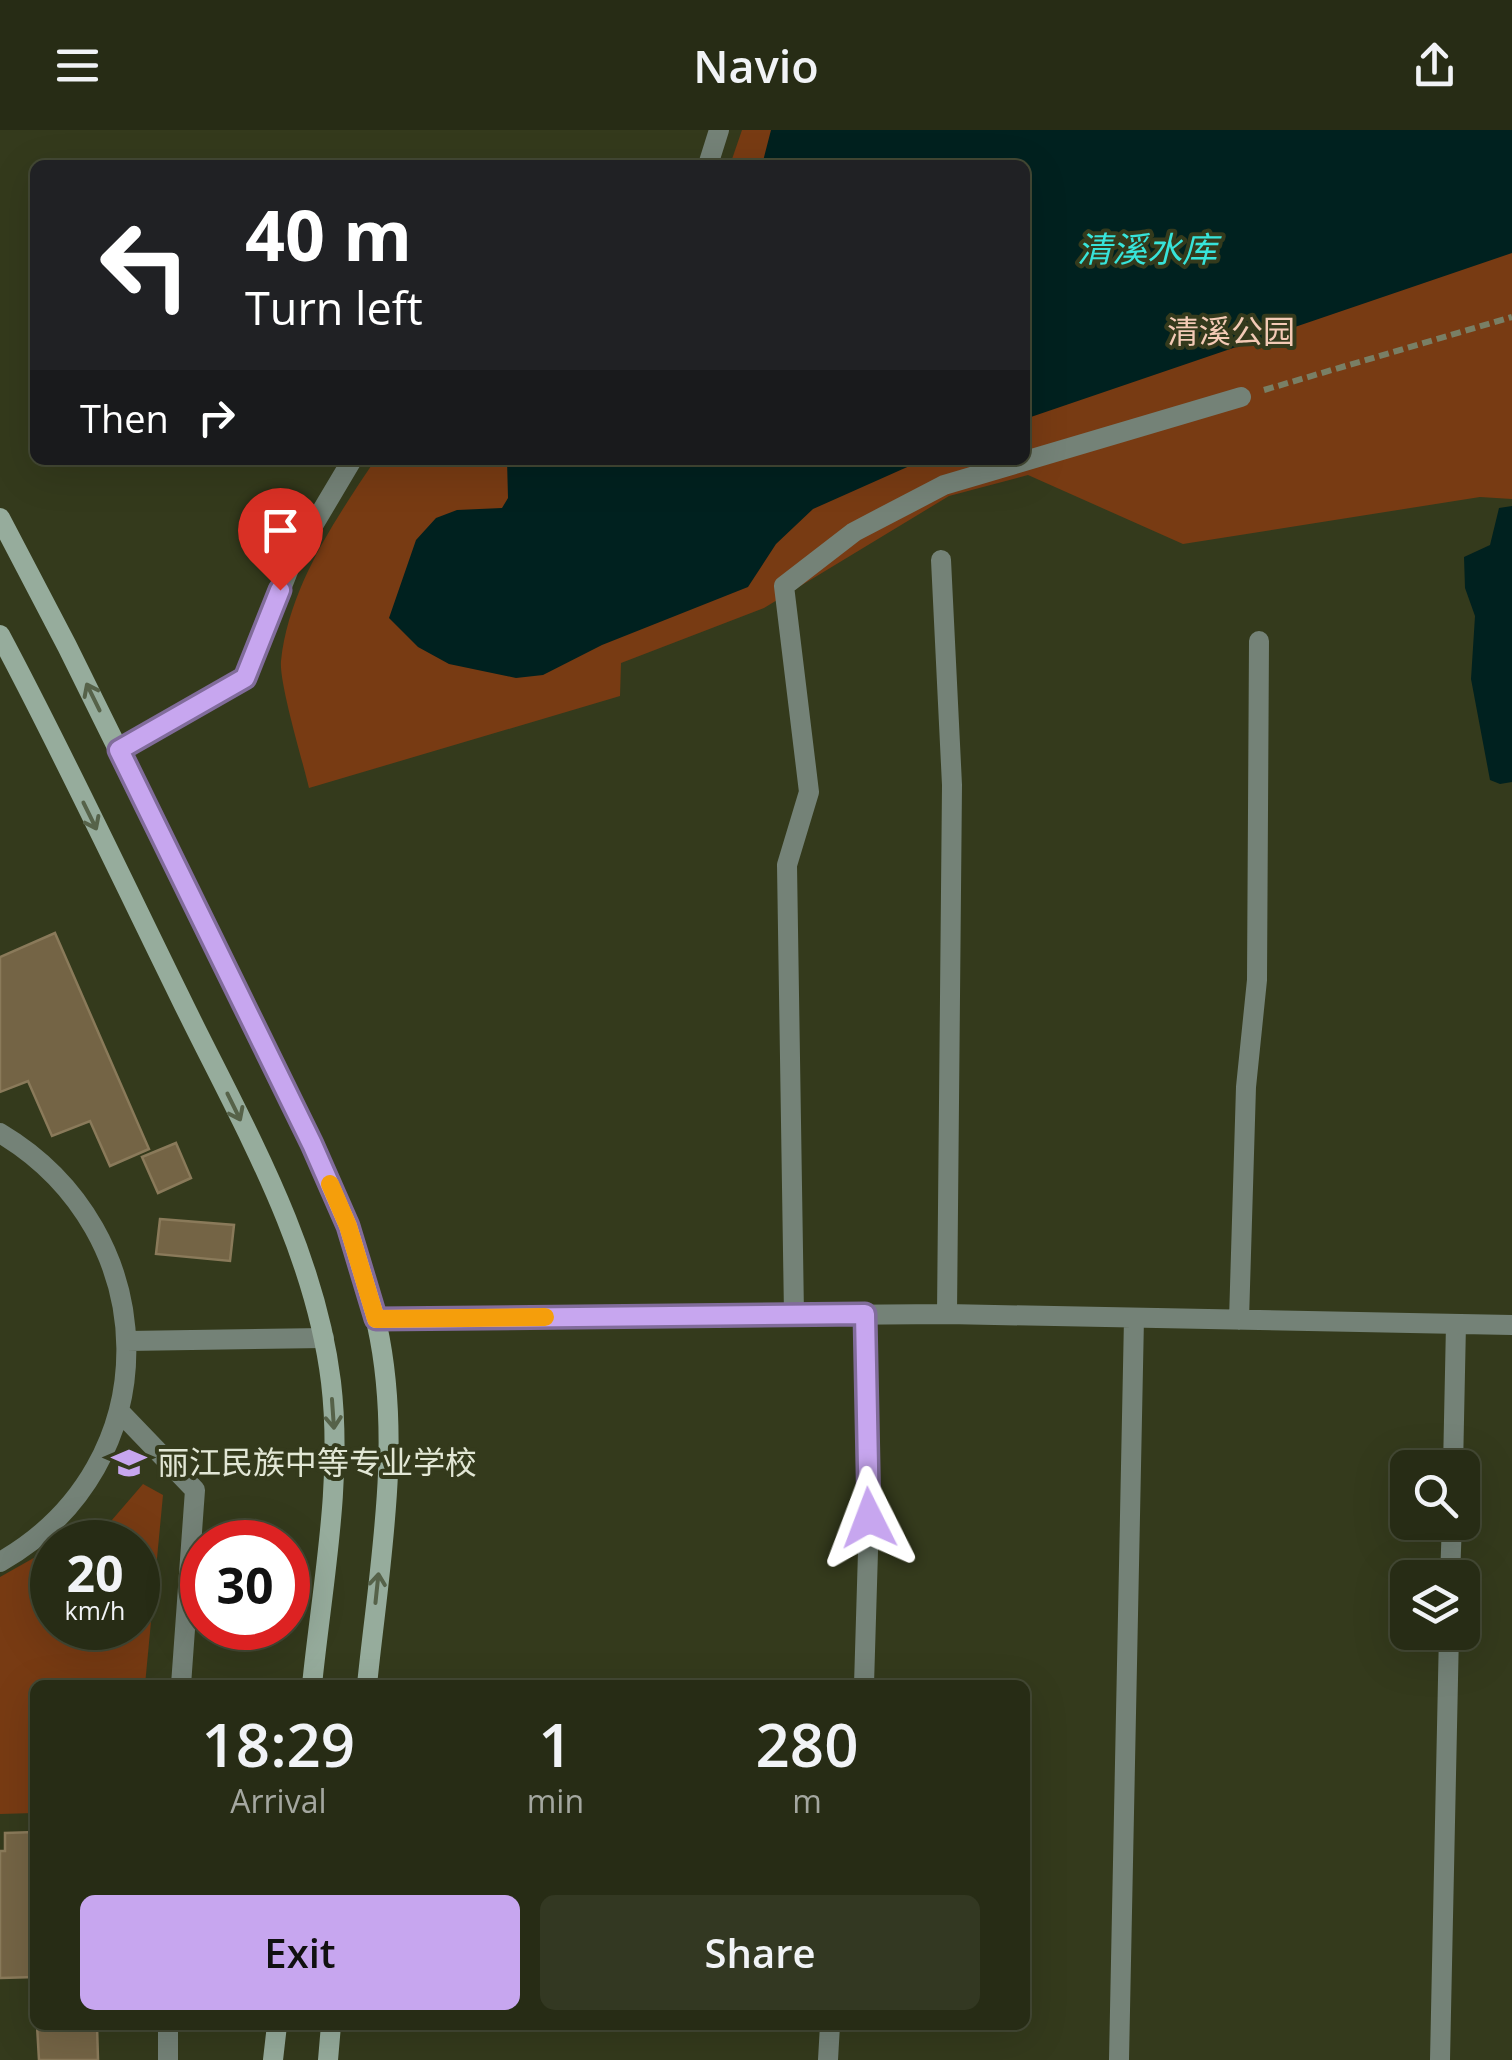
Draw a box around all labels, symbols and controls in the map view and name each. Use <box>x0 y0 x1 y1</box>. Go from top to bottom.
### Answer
text: Navio <box>693 35 819 96</box>
icon: menu <box>50 38 105 93</box>
icon: share <box>1407 38 1462 93</box>
text: 40 m <box>245 186 412 282</box>
icon: left <box>80 200 210 330</box>
water label: 清溪水库 <box>1077 225 1222 272</box>
text: Turn left <box>245 277 423 338</box>
park label: 清溪公园 <box>1167 309 1295 352</box>
icon: right <box>189 390 244 445</box>
text: Then <box>80 392 169 444</box>
pin <box>238 488 323 591</box>
icon: arrive <box>253 503 308 558</box>
one-way arrow <box>82 683 101 713</box>
one-way arrow <box>82 800 101 830</box>
one-way arrow <box>225 1092 244 1122</box>
one-way arrow <box>324 1397 343 1430</box>
place label: 丽江民族中等专业学校 <box>157 1440 477 1483</box>
school or university icon: 丽江民族中等专业学校 <box>110 1444 148 1482</box>
map controls <box>1390 1450 1480 1650</box>
button: search <box>1390 1450 1480 1540</box>
position arrow <box>817 1466 921 1570</box>
speed limit sign: 30 <box>180 1520 310 1650</box>
text: 20 <box>66 1539 124 1607</box>
button: layers <box>1390 1560 1480 1650</box>
one-way arrow <box>368 1572 387 1605</box>
text: km/h <box>65 1593 125 1627</box>
text: 18:29 <box>202 1703 355 1785</box>
text: 1 <box>538 1703 573 1785</box>
text: 280 <box>756 1703 858 1785</box>
text: Arrival <box>230 1779 327 1822</box>
text: min <box>527 1779 584 1822</box>
text: m <box>792 1779 822 1822</box>
button: Exit <box>80 1895 520 2010</box>
button: Share <box>540 1895 980 2010</box>

